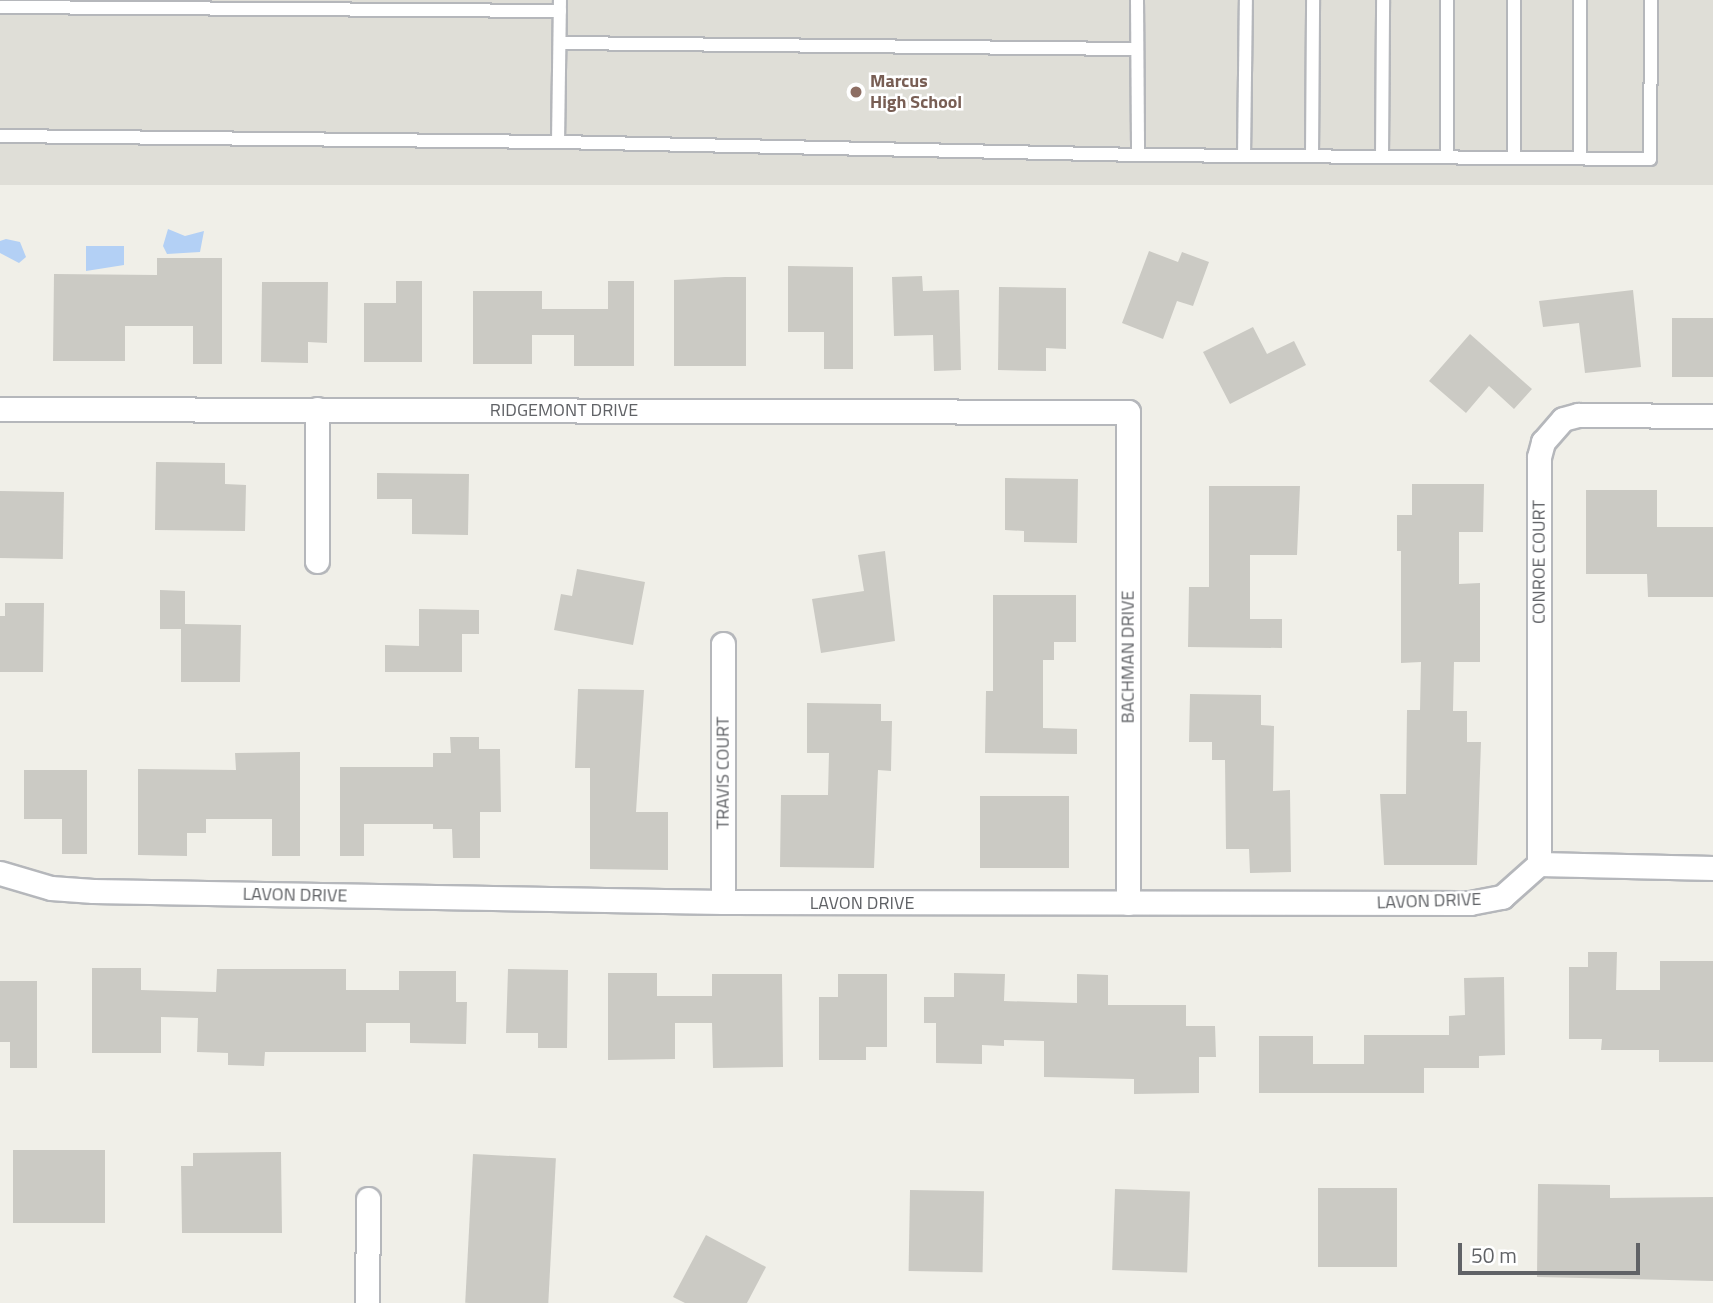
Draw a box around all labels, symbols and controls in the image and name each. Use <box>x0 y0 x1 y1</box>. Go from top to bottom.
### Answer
place label: Marcus High School <box>870 71 962 114</box>
marker: Marcus High School <box>848 84 864 100</box>
street label: RIDGEMONT DRIVE <box>490 399 638 421</box>
street label: CONROE COURT <box>1528 500 1550 624</box>
street label: BACHMAN DRIVE <box>1117 591 1139 723</box>
street label: TRAVIS COURT <box>712 717 734 829</box>
street label: LAVON DRIVE <box>242 883 348 907</box>
street label: LAVON DRIVE <box>1376 888 1482 914</box>
street label: LAVON DRIVE <box>810 892 914 914</box>
scale bar <box>1461 1230 1643 1274</box>
text: 50 m <box>1471 1239 1517 1271</box>

